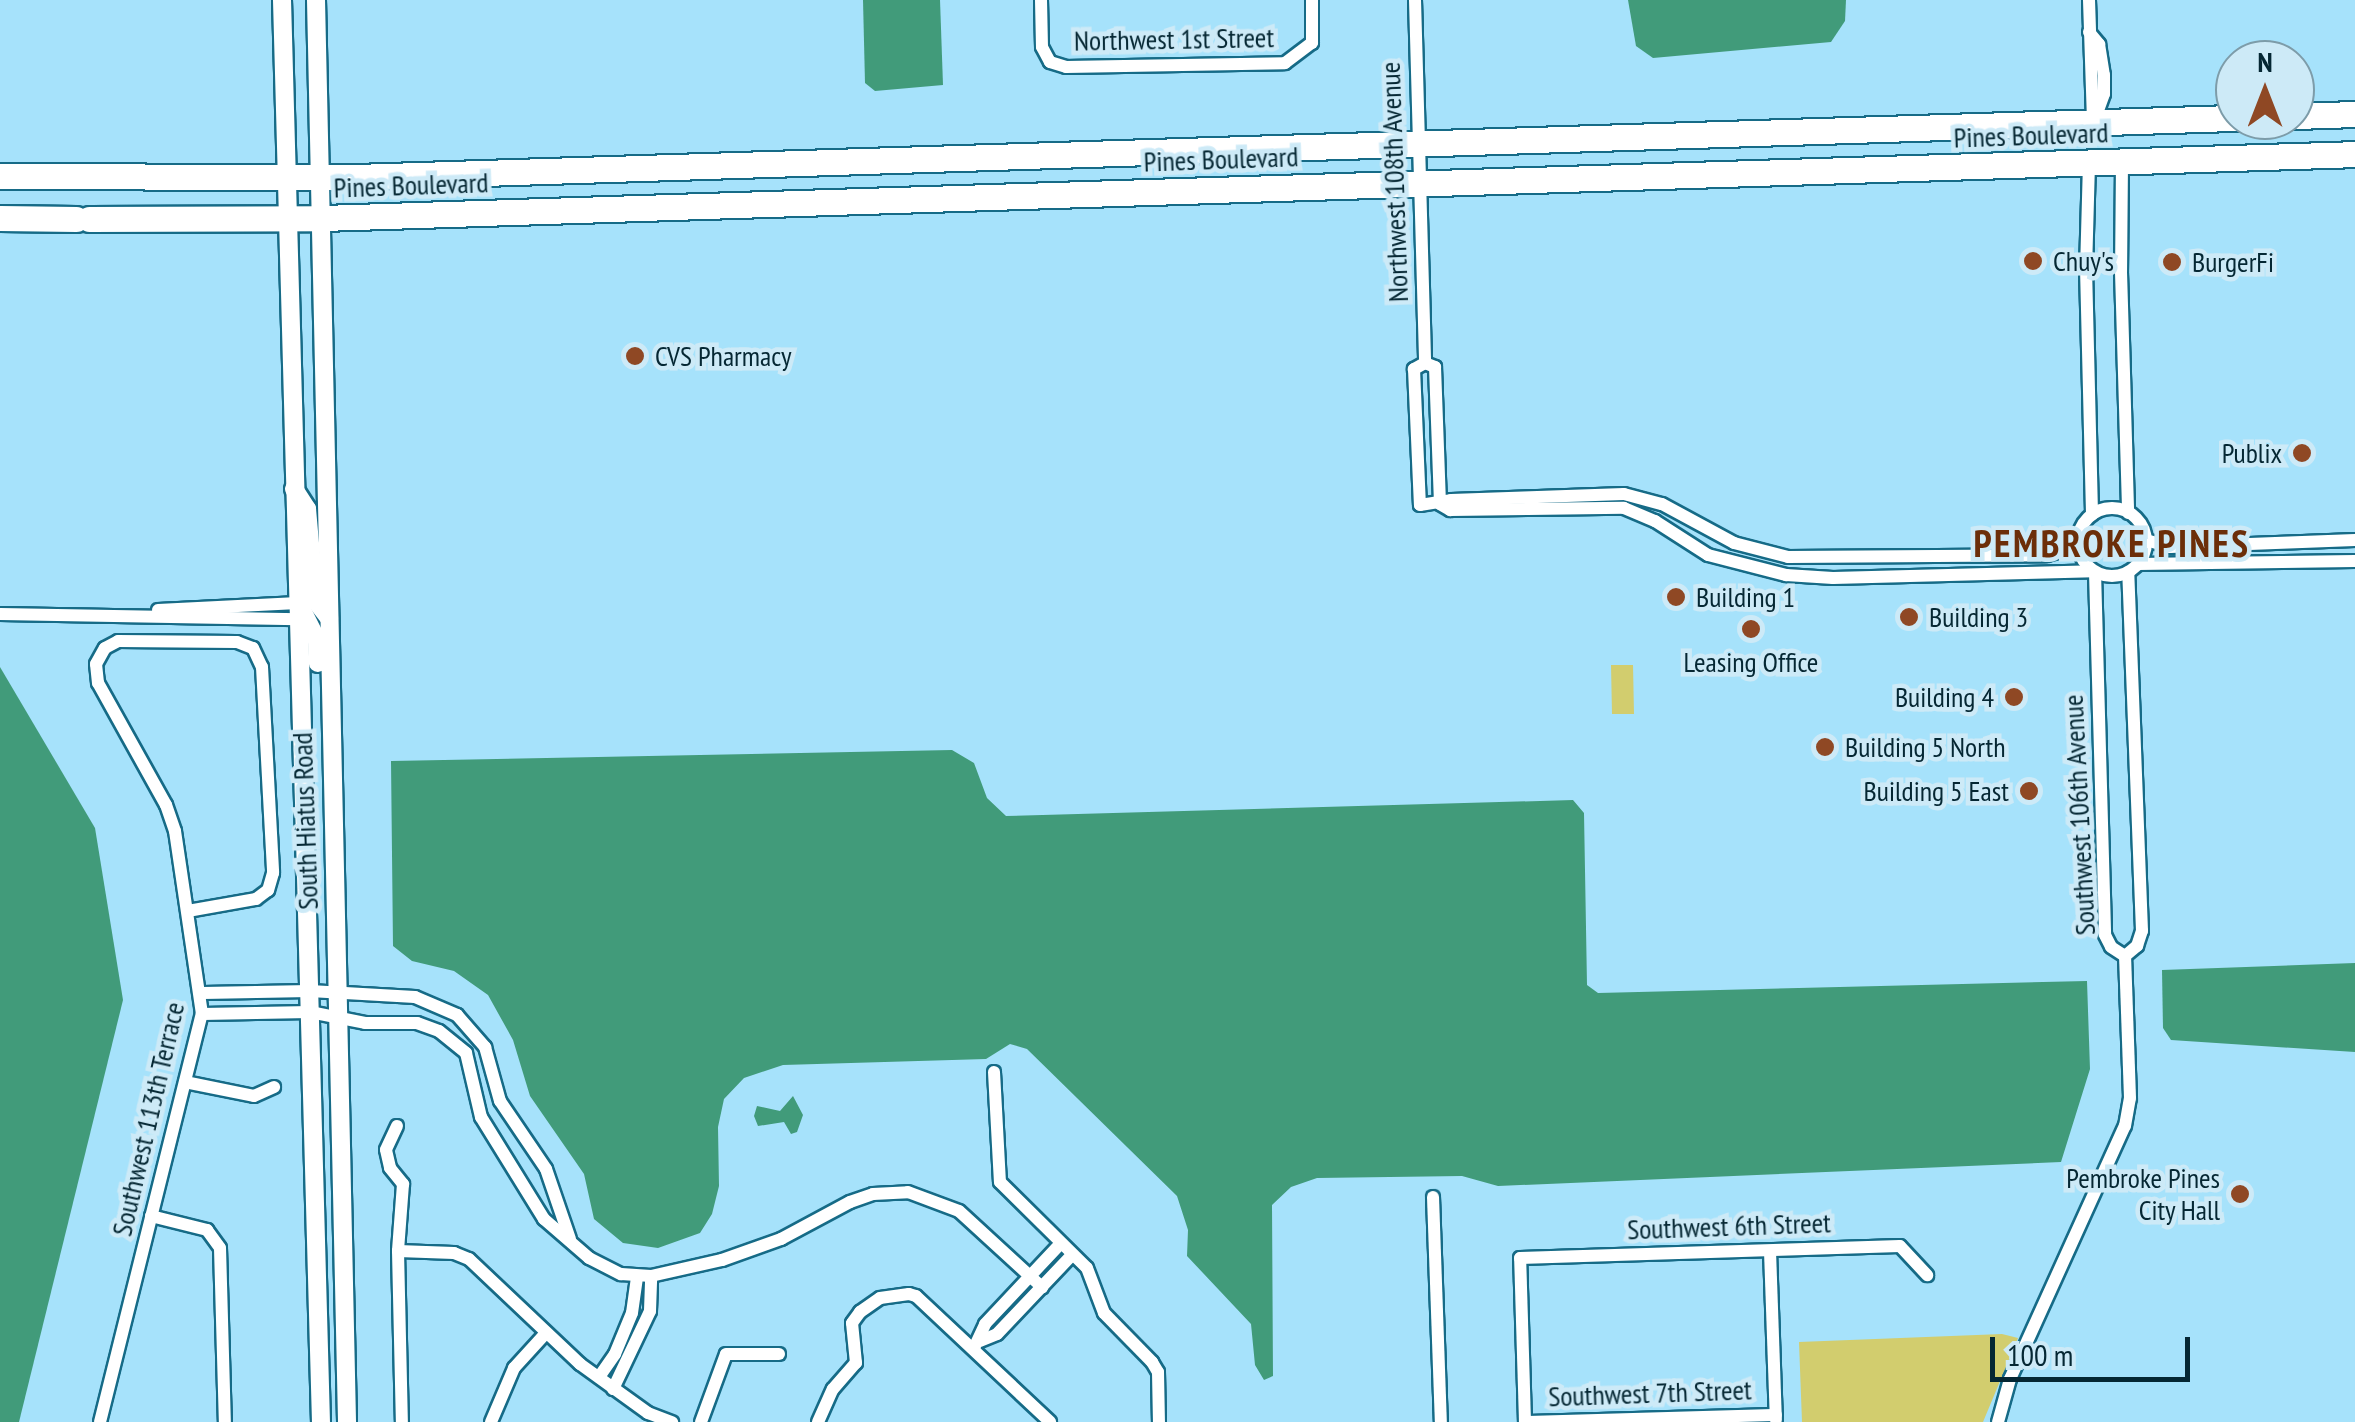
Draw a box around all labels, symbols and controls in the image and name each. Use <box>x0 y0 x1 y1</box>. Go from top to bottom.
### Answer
street label: Northwest 1st Street <box>1074 20 1274 58</box>
north arrow <box>2215 40 2315 140</box>
text: N <box>2257 43 2273 80</box>
street label: Northwest 108th Avenue <box>1373 61 1415 303</box>
street label: Pines Boulevard <box>1953 116 2109 154</box>
street label: Pines Boulevard <box>1143 140 1299 178</box>
street label: Pines Boulevard <box>333 166 489 204</box>
place label: Chuy's <box>2053 244 2114 278</box>
place label: BurgerFi <box>2192 245 2274 279</box>
marker: Chuy's <box>2022 250 2044 272</box>
marker: BurgerFi <box>2161 251 2183 273</box>
place label: CVS Pharmacy <box>655 339 791 373</box>
marker: CVS Pharmacy <box>624 345 646 367</box>
place label: Publix <box>2222 436 2282 470</box>
marker: Publix <box>2291 442 2313 464</box>
district label: PEMBROKE PINES <box>1973 520 2251 566</box>
place label: Building 1 <box>1696 580 1795 614</box>
marker: Building 1 <box>1665 586 1687 608</box>
place label: Building 3 <box>1929 600 2028 634</box>
marker: Building 3 <box>1898 606 1920 628</box>
marker: Leasing Office <box>1740 618 1762 640</box>
place label: Leasing Office <box>1684 645 1818 679</box>
place label: Building 4 <box>1895 680 1994 714</box>
marker: Building 4 <box>2003 686 2025 708</box>
street label: Southwest 106th Avenue <box>2056 693 2102 937</box>
place label: Building 5 North <box>1845 730 2006 764</box>
street label: South Hiatus Road <box>285 732 325 910</box>
marker: Building 5 North <box>1814 736 1836 758</box>
place label: Building 5 East <box>1864 774 2009 808</box>
marker: Building 5 East <box>2018 780 2040 802</box>
street label: Southwest 113th Terrace <box>105 998 191 1240</box>
place label: Pembroke Pines City Hall <box>2066 1161 2220 1227</box>
marker: Pembroke Pines City Hall <box>2229 1183 2251 1205</box>
street label: Southwest 6th Street <box>1627 1206 1831 1246</box>
scale bar <box>1995 1317 2195 1379</box>
text: 100 m <box>2007 1335 2073 1374</box>
street label: Southwest 7th Street <box>1548 1373 1752 1413</box>

